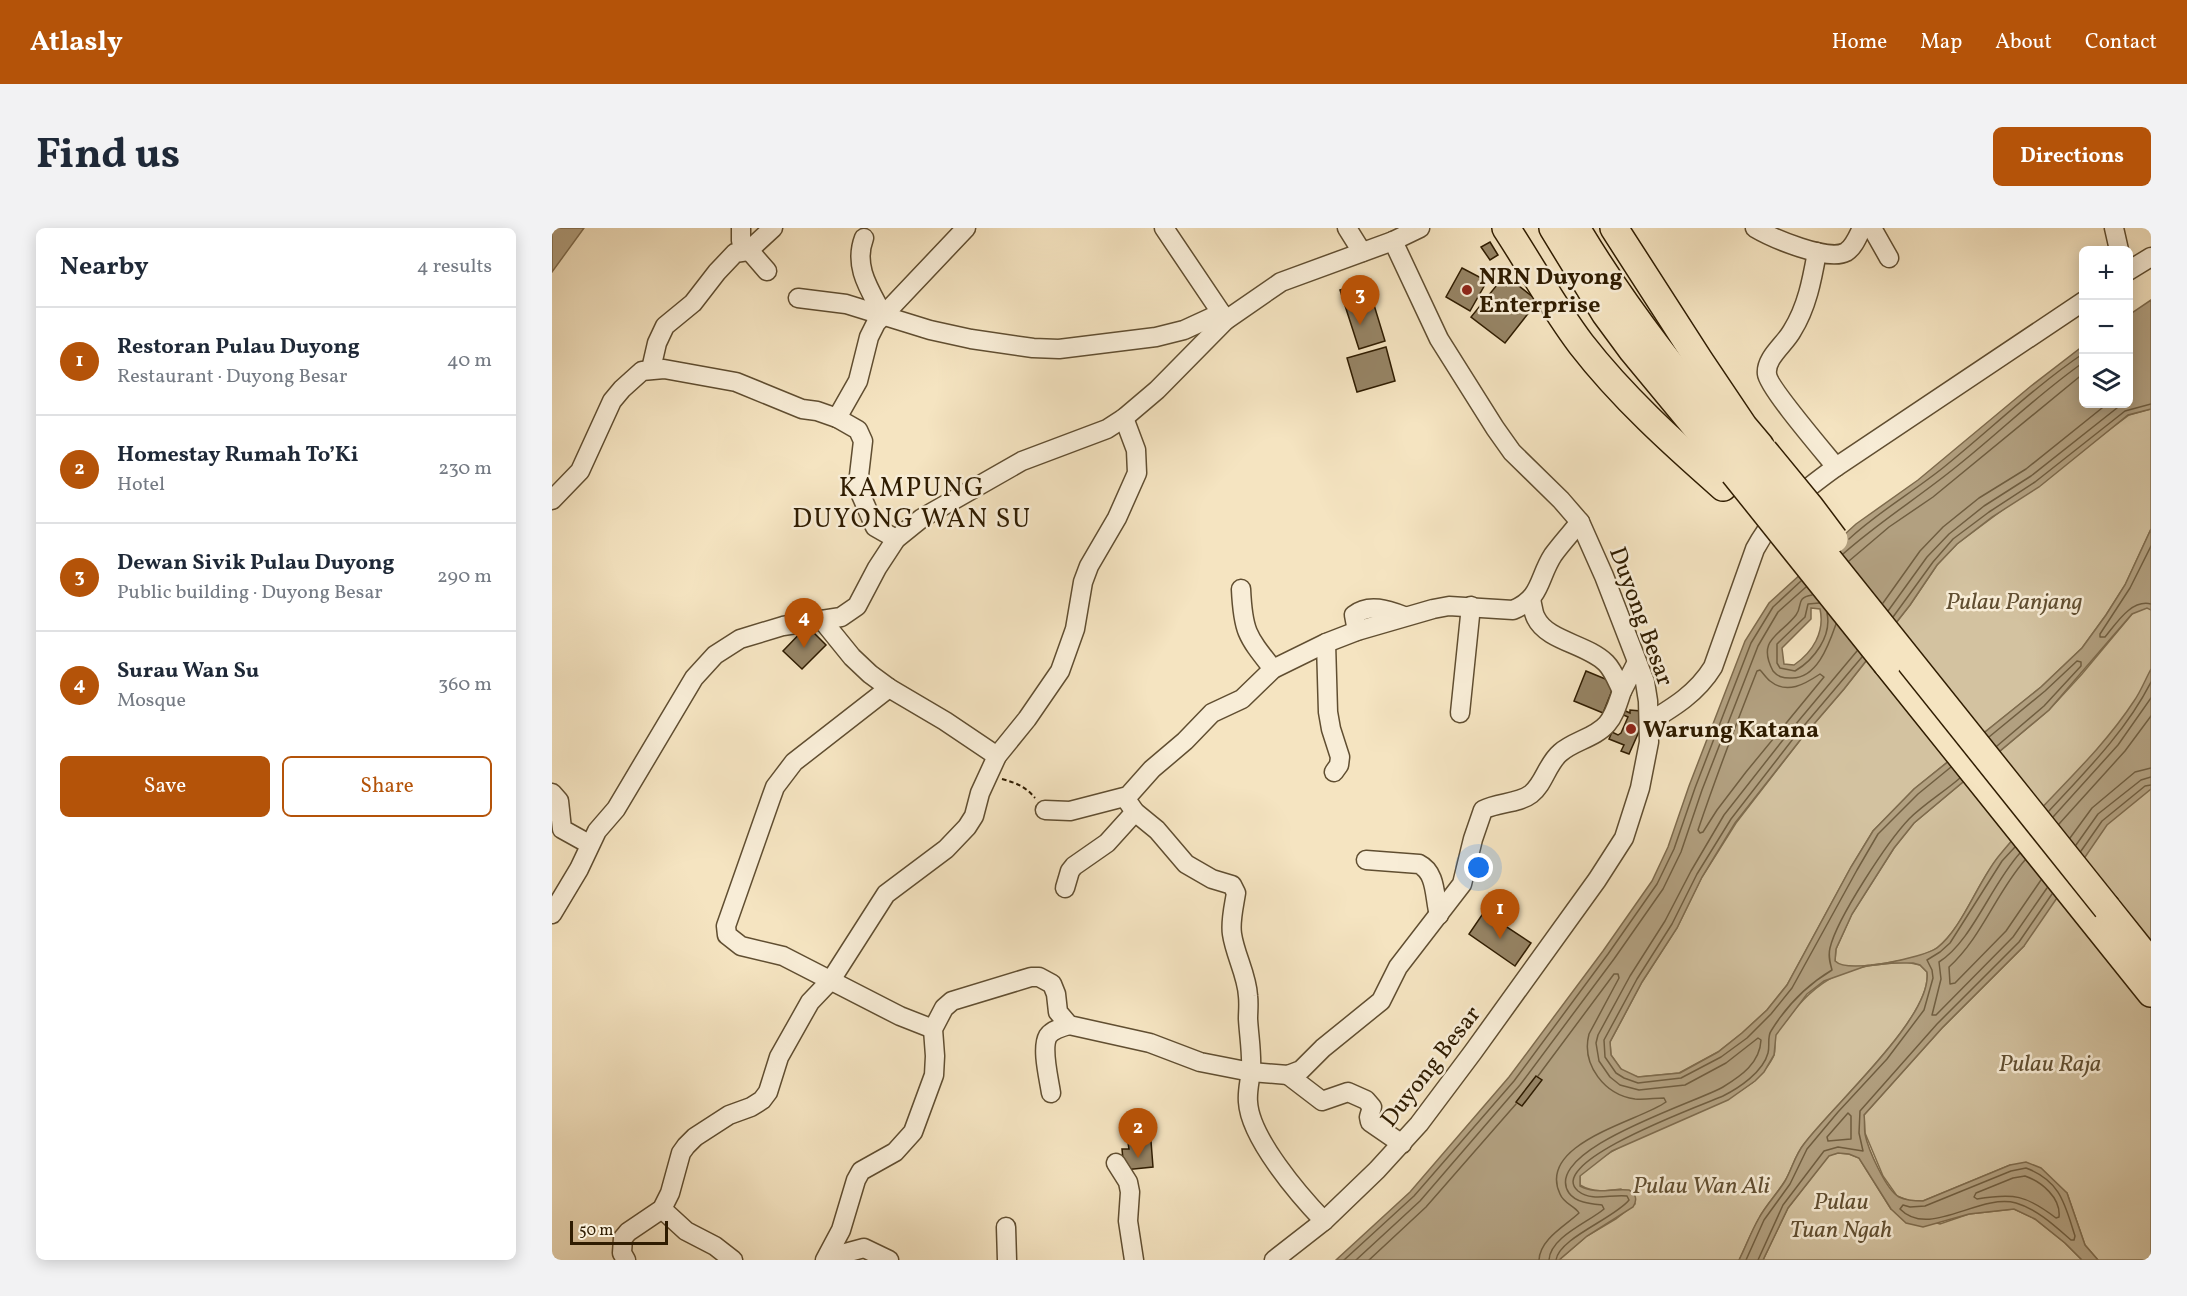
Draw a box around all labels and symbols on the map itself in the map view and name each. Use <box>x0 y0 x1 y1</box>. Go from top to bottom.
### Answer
place label: NRN Duyong Enterprise <box>1479 261 1623 323</box>
pin: 3 <box>1340 276 1380 325</box>
marker: NRN Duyong Enterprise <box>1460 283 1474 297</box>
district label: KAMPUNG DUYONG WAN SU <box>792 470 1032 539</box>
street label: Duyong Besar <box>1599 542 1681 691</box>
park label: Pulau Panjang <box>1945 586 2083 620</box>
pin: 4 <box>784 598 824 648</box>
place label: Warung Katana <box>1643 714 1819 748</box>
marker: Warung Katana <box>1624 722 1638 736</box>
your location <box>1464 853 1493 882</box>
pin: 1 <box>1480 890 1520 939</box>
street label: Duyong Besar <box>1373 999 1490 1135</box>
park label: Pulau Raja <box>1999 1048 2101 1082</box>
pin: 2 <box>1118 1108 1158 1158</box>
park label: Pulau Wan Ali <box>1632 1170 1771 1204</box>
park label: Pulau Tuan Ngah <box>1790 1186 1892 1248</box>
scale bar <box>570 1218 668 1246</box>

